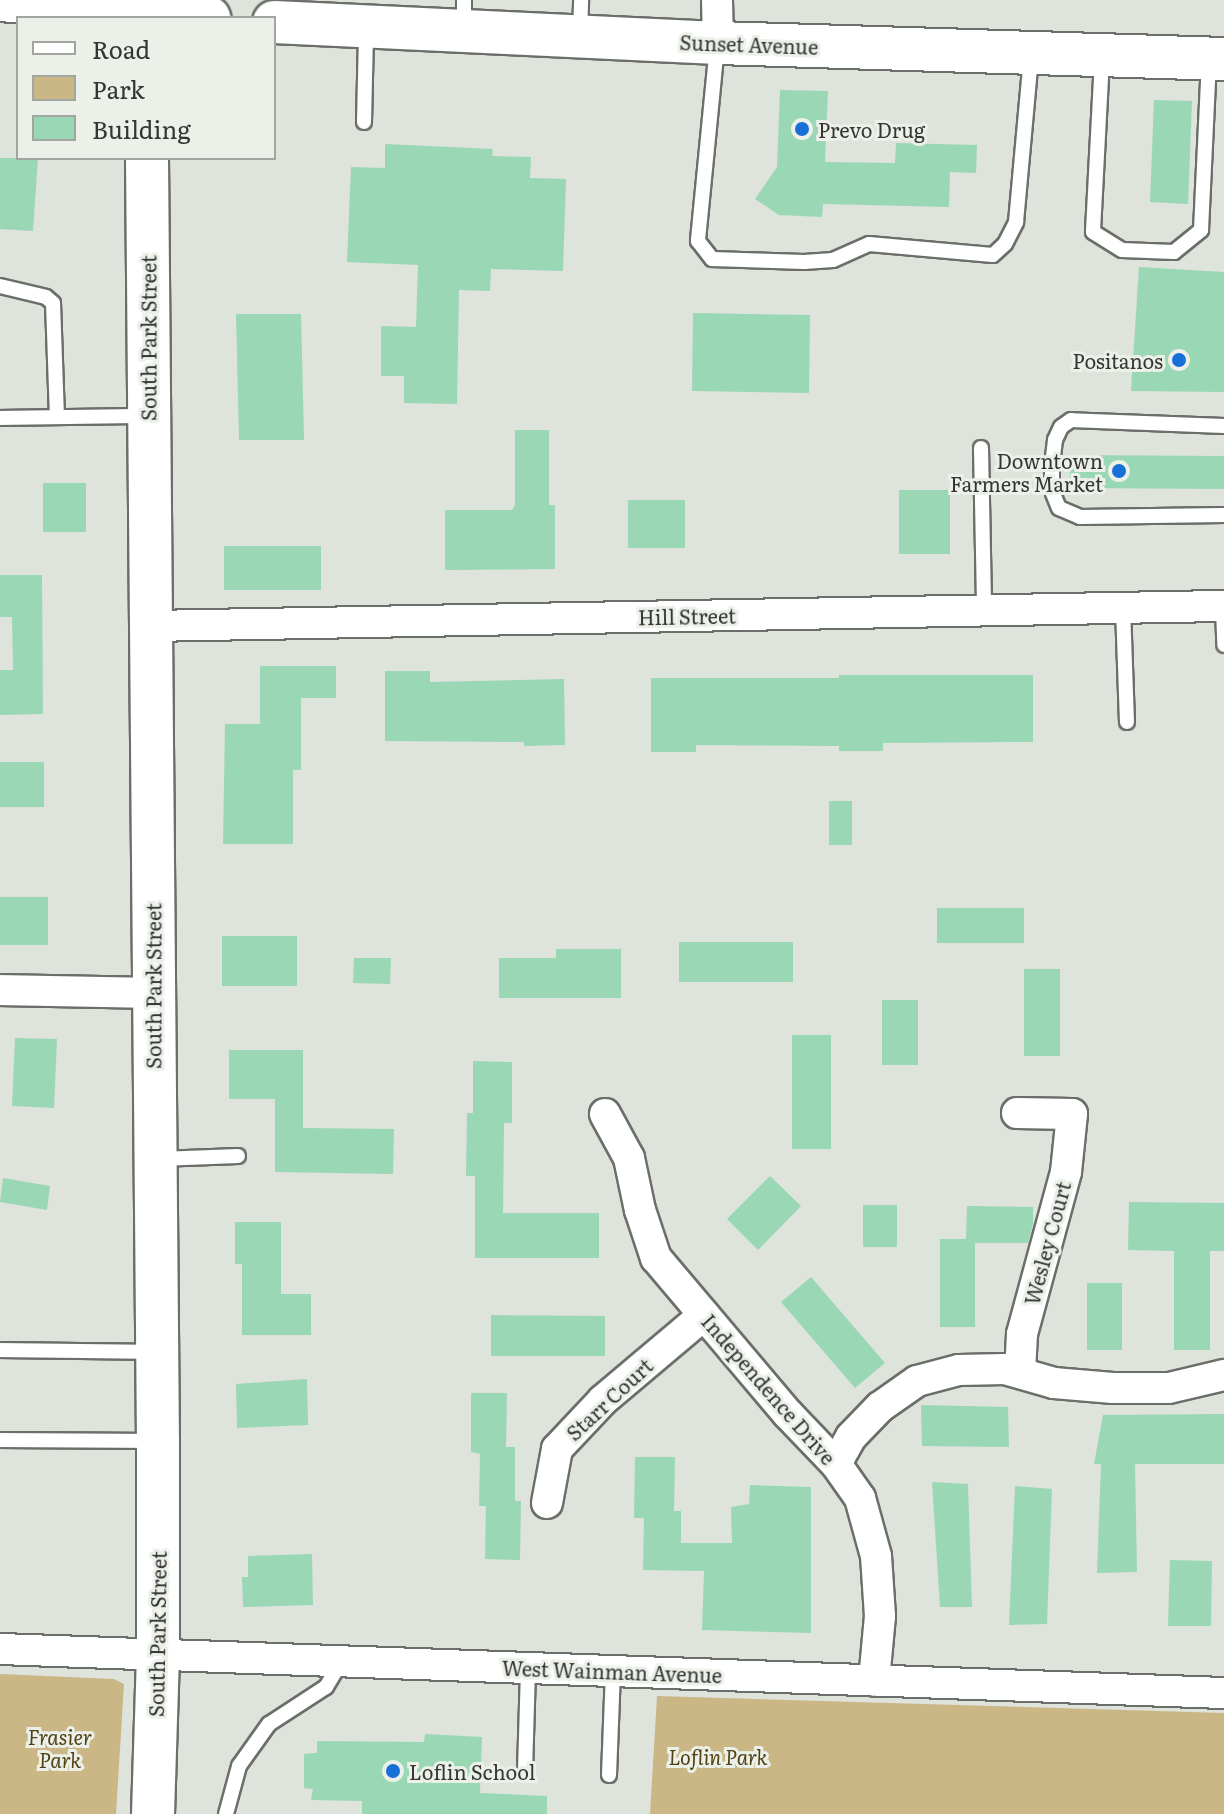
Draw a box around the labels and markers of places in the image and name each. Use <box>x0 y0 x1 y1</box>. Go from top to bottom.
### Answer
place label: Prevo Drug <box>818 117 925 141</box>
marker: Prevo Drug <box>793 120 811 138</box>
place label: Positanos <box>1072 348 1163 372</box>
marker: Positanos <box>1170 351 1188 369</box>
place label: Downtown Farmers Market <box>950 448 1103 495</box>
marker: Downtown Farmers Market <box>1110 462 1128 480</box>
place label: Loflin School <box>409 1759 535 1783</box>
marker: Loflin School <box>384 1762 402 1780</box>

